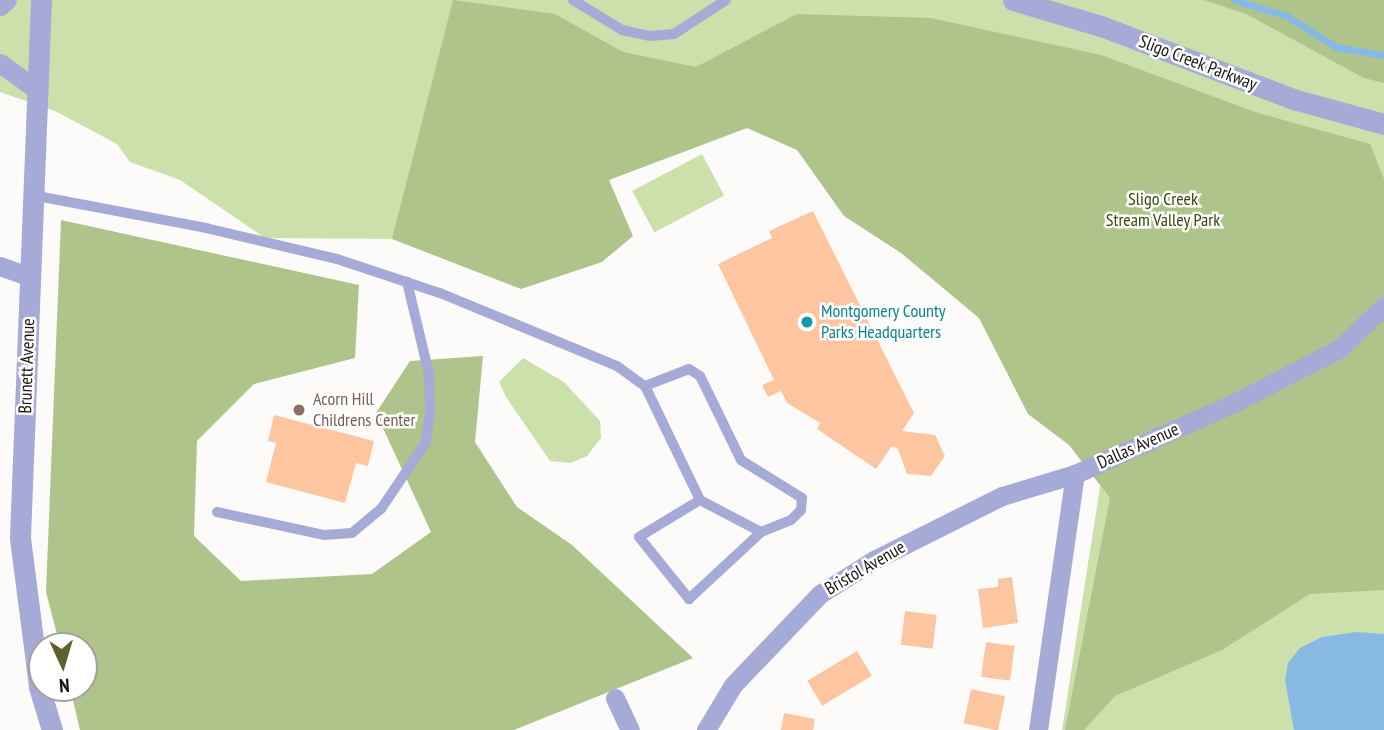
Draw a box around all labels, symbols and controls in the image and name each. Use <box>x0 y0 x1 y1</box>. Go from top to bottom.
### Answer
street label: Sligo Creek Parkway <box>1136 31 1260 95</box>
park label: Sligo Creek Stream Valley Park <box>1105 189 1221 232</box>
place label: Montgomery County Parks Headquarters <box>821 301 946 344</box>
marker: Montgomery County Parks Headquarters <box>799 314 815 330</box>
street label: Brunett Avenue <box>15 318 39 414</box>
place label: Acorn Hill Childrens Center <box>313 389 415 432</box>
marker: Acorn Hill Childrens Center <box>291 402 307 418</box>
street label: Dallas Avenue <box>1094 418 1182 474</box>
street label: Bristol Avenue <box>821 536 909 600</box>
north arrow <box>28 632 98 702</box>
text: N <box>58 674 70 698</box>

